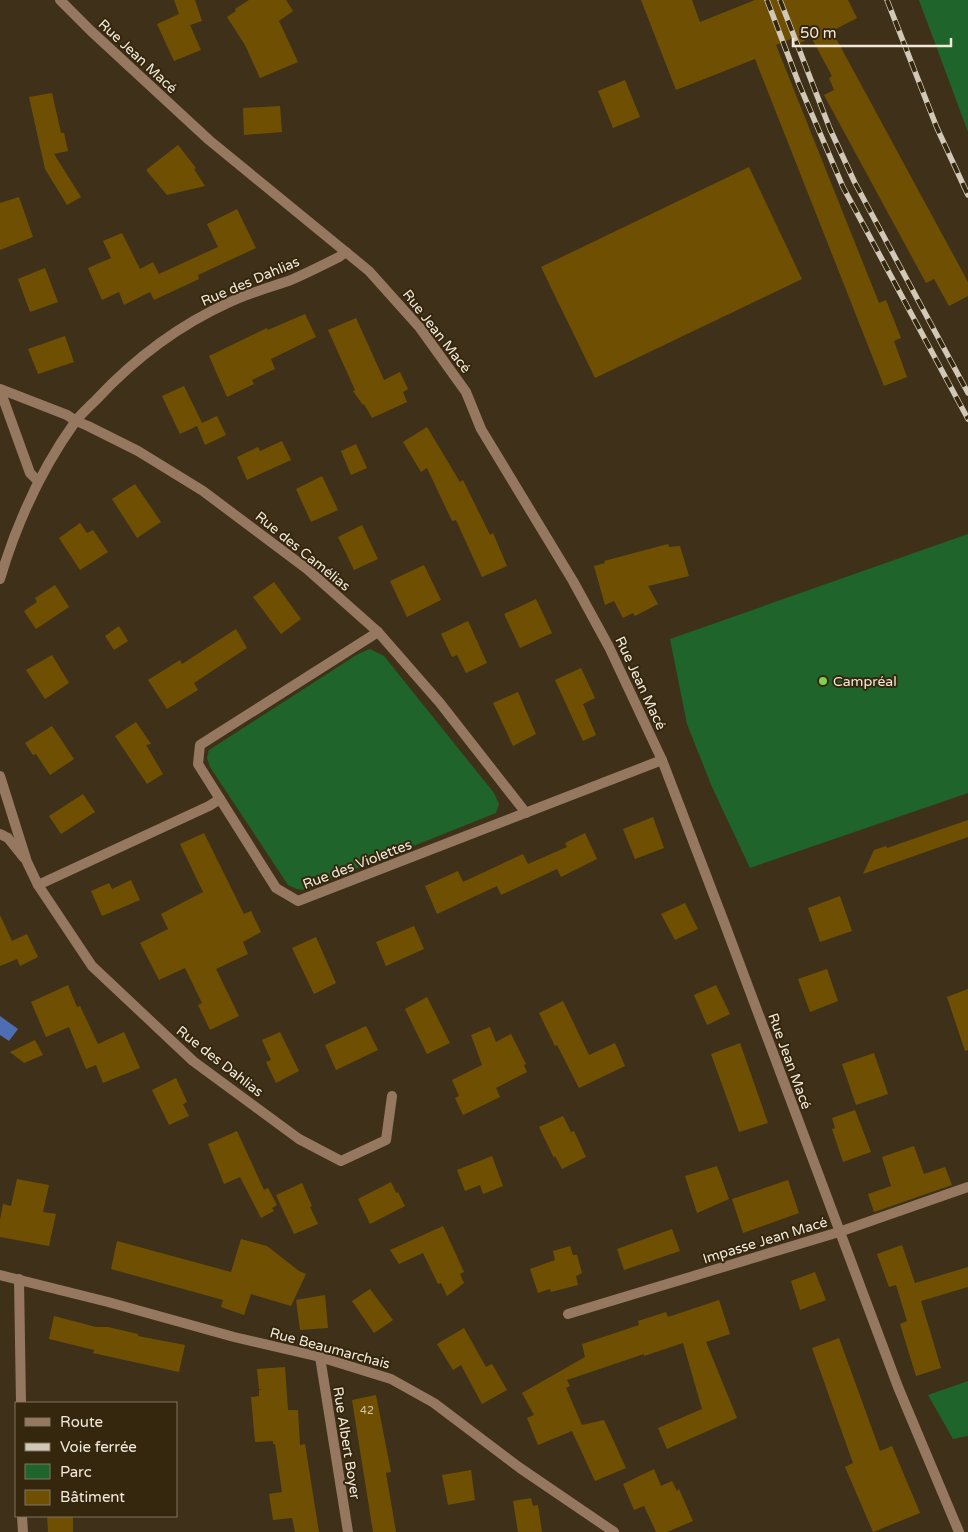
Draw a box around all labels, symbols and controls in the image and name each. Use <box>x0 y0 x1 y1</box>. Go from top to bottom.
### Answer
scale bar <box>793 15 950 47</box>
street label: Rue Jean Macé <box>95 16 181 97</box>
text: 50 m <box>800 24 837 42</box>
street label: Rue des Dahlias <box>198 253 302 310</box>
street label: Rue Jean Macé <box>399 286 475 376</box>
street label: Rue des Camélias <box>252 508 354 595</box>
street label: Rue Jean Macé <box>611 634 670 733</box>
place label: Campréal <box>833 673 897 690</box>
marker: Campréal <box>817 675 829 687</box>
street label: Rue des Violettes <box>300 836 414 893</box>
street label: Rue Jean Macé <box>764 1011 815 1112</box>
street label: Rue des Dahlias <box>173 1022 267 1101</box>
street label: Impasse Jean Macé <box>701 1213 830 1268</box>
street label: Rue Beaumarchais <box>268 1324 392 1373</box>
street label: Rue Albert Boyer <box>329 1386 364 1501</box>
legend <box>15 1402 178 1517</box>
house number: 42 <box>360 1404 374 1417</box>
text: Route <box>60 1413 103 1431</box>
text: Voie ferrée <box>60 1438 137 1456</box>
text: Parc <box>60 1463 92 1481</box>
text: Bâtiment <box>60 1488 125 1506</box>

